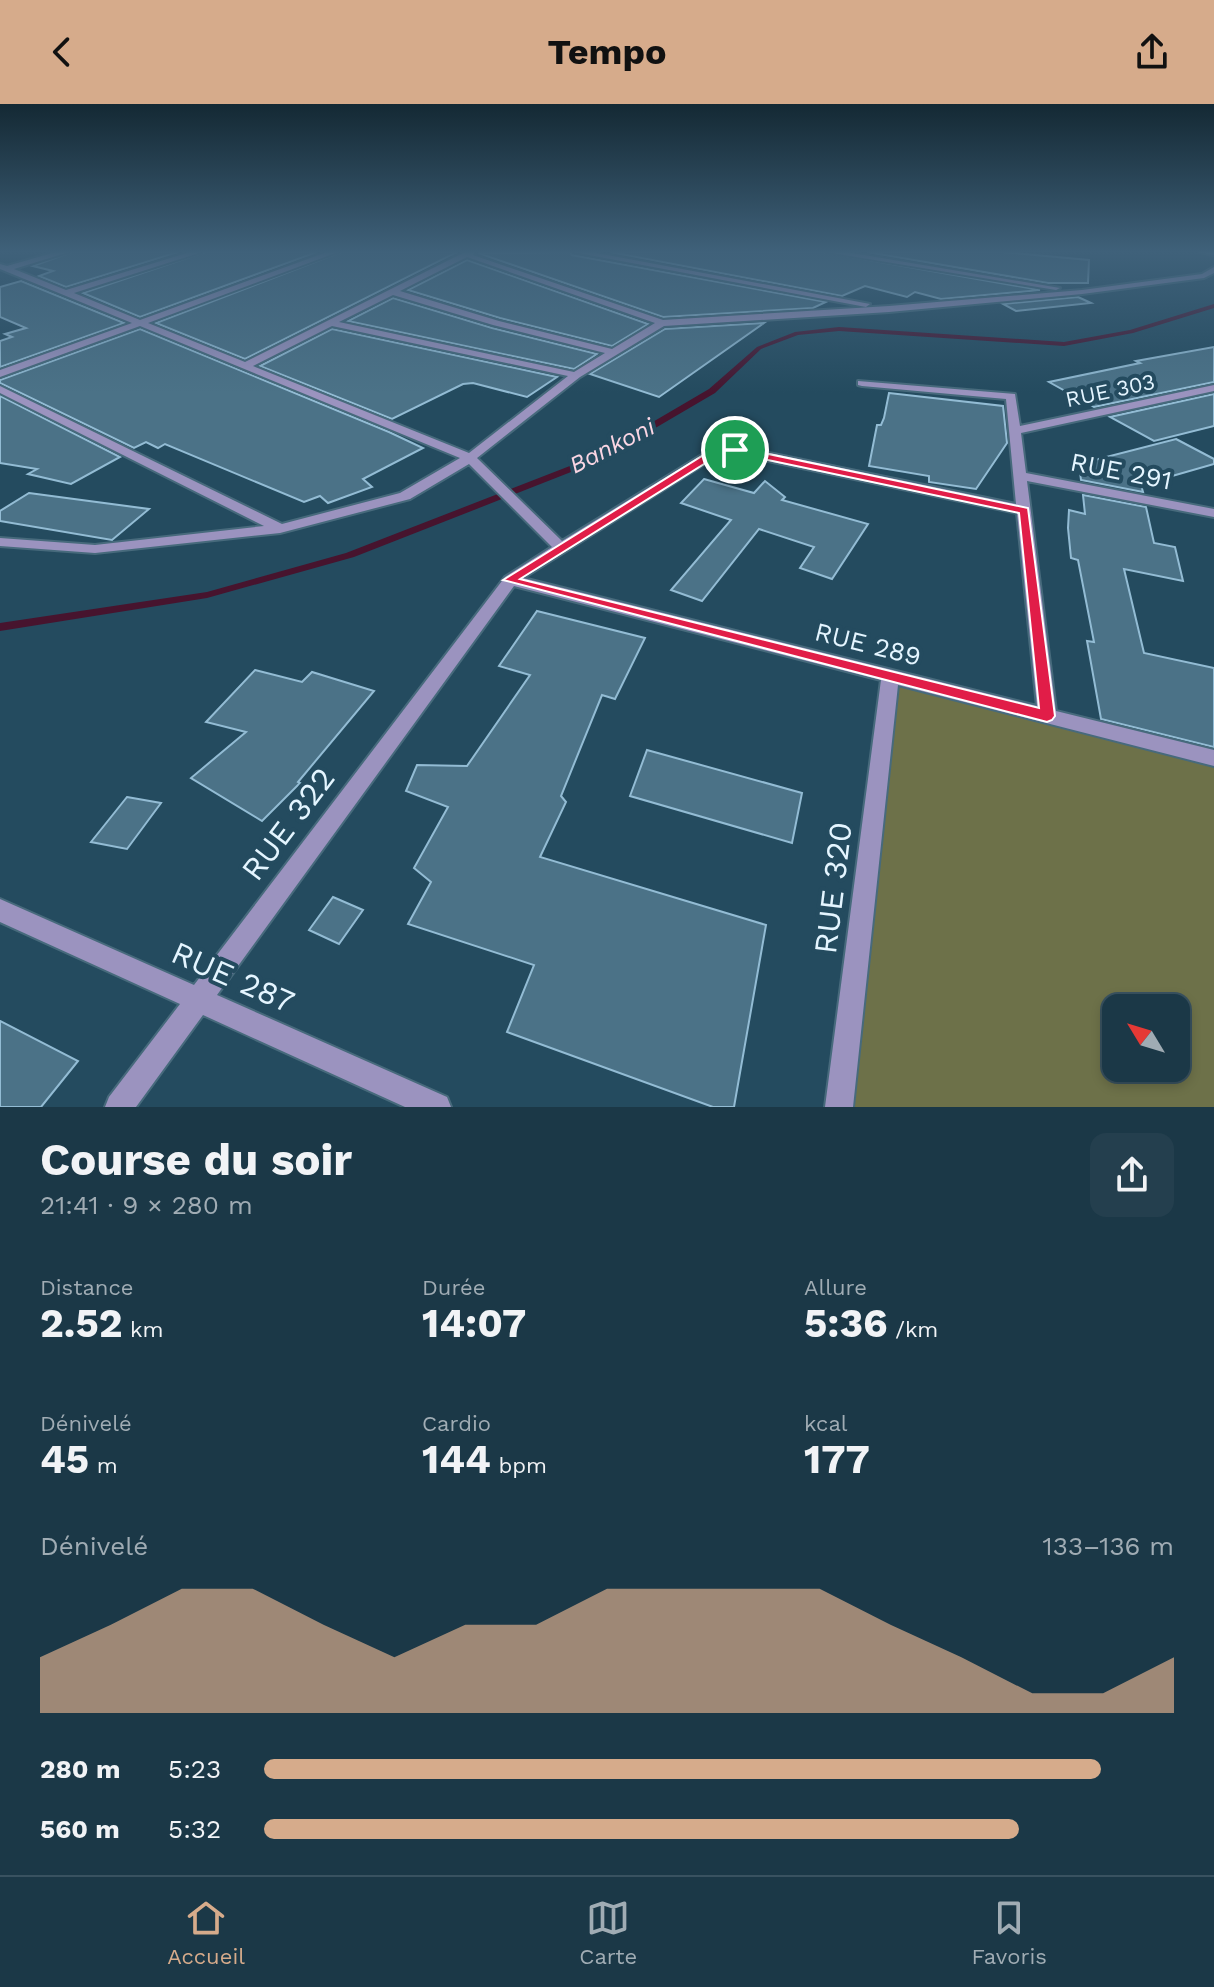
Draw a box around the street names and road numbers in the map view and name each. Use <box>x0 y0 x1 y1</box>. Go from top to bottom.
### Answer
street label: RUE 303 <box>1063 369 1157 412</box>
street label: RUE 291 <box>1068 446 1174 496</box>
street label: RUE 289 <box>812 616 924 672</box>
street label: RUE 322 <box>233 760 343 888</box>
street label: RUE 320 <box>806 820 860 956</box>
street label: RUE 287 <box>166 933 300 1021</box>

